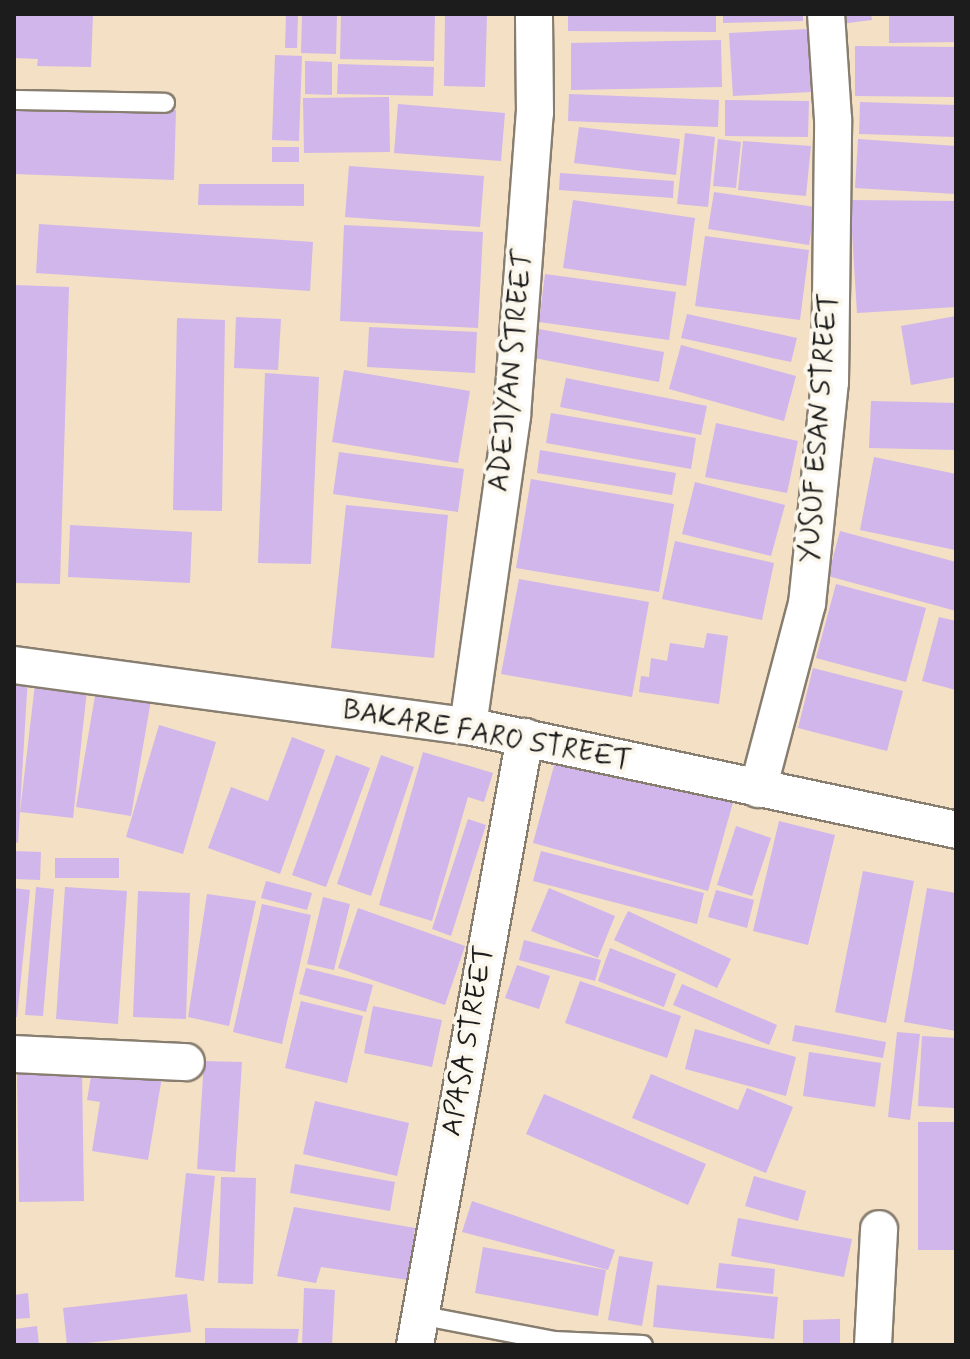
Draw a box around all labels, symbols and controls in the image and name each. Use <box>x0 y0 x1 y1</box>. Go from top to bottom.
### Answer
street label: ADEJIYAN STREET <box>483 248 541 494</box>
street label: YUSUF ESAN STREET <box>794 291 846 565</box>
street label: BAKARE FARO STREET <box>338 694 636 778</box>
street label: APASA STREET <box>435 941 503 1141</box>

